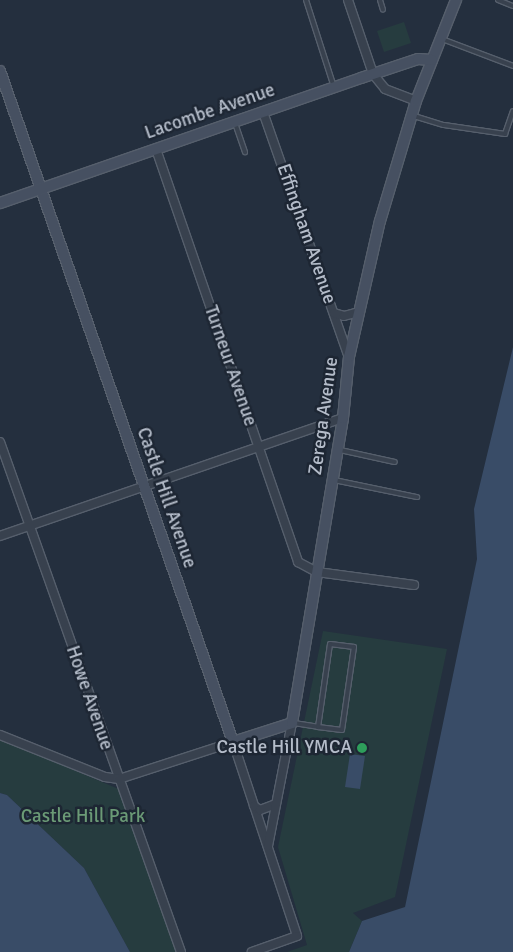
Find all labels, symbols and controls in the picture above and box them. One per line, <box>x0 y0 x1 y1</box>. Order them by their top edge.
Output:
street label: Lacombe Avenue <box>142 79 278 145</box>
street label: Effingham Avenue <box>271 161 341 307</box>
street label: Turneur Avenue <box>199 303 261 429</box>
street label: Zerega Avenue <box>304 355 344 477</box>
street label: Castle Hill Avenue <box>131 425 201 571</box>
street label: Howe Avenue <box>60 643 118 753</box>
place label: Castle Hill YMCA <box>216 737 352 759</box>
marker: Castle Hill YMCA <box>356 742 368 754</box>
park label: Castle Hill Park <box>21 806 145 828</box>

